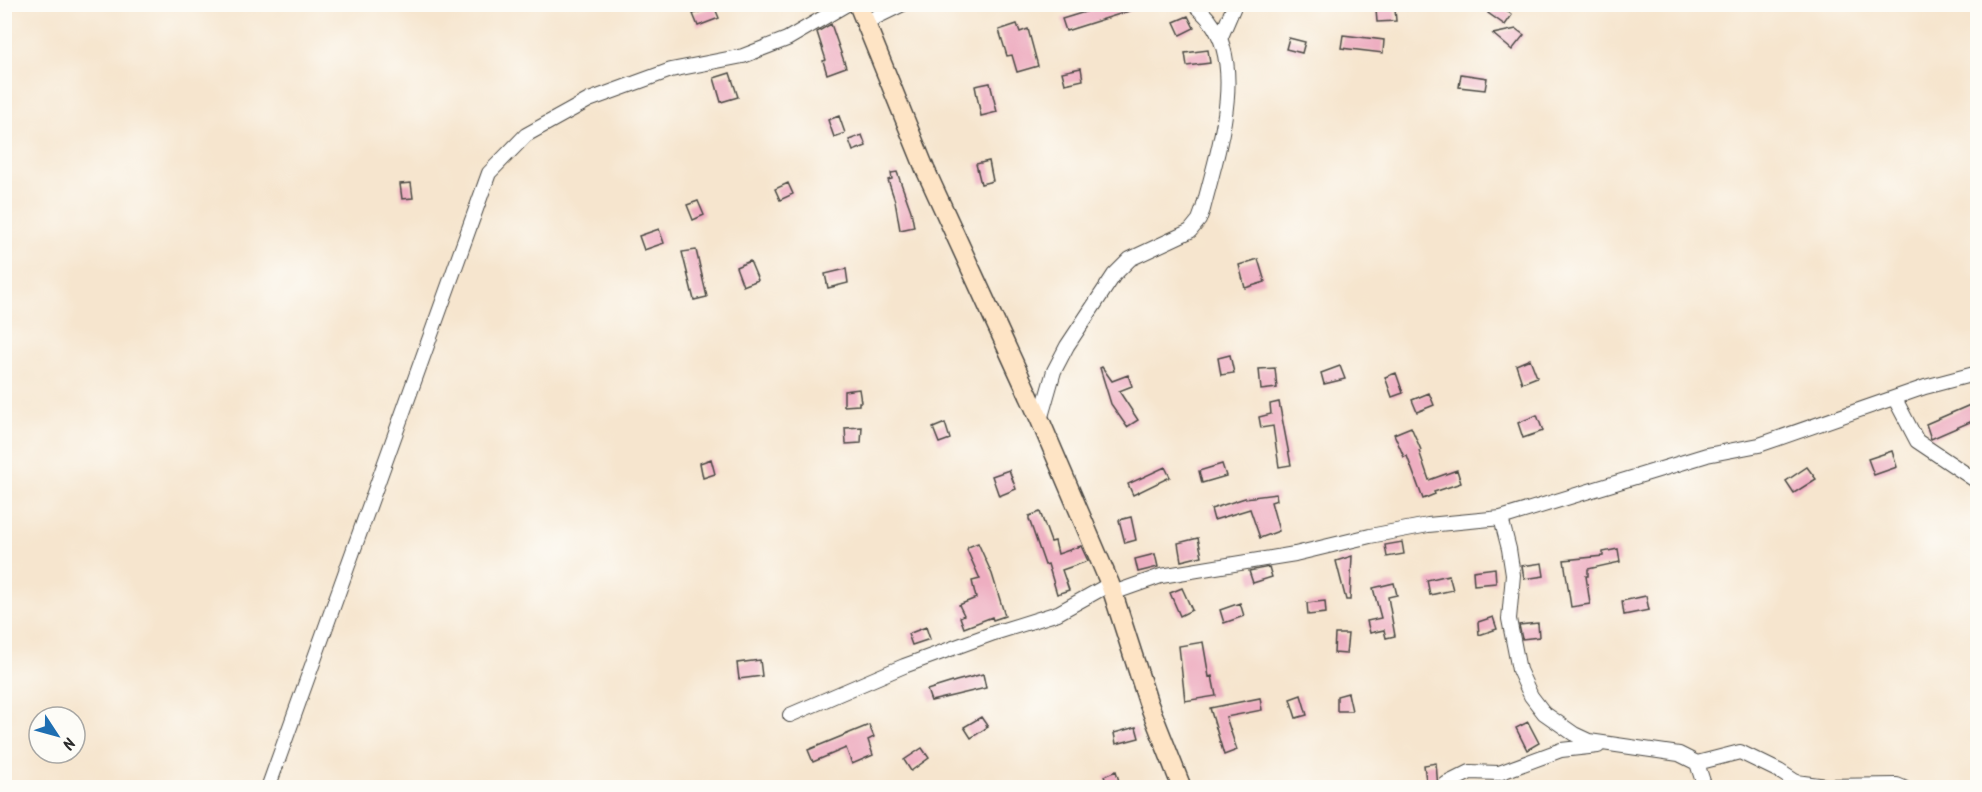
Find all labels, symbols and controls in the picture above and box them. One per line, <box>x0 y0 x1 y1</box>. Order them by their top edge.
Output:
north arrow <box>27 705 87 765</box>
text: N <box>55 731 81 754</box>

